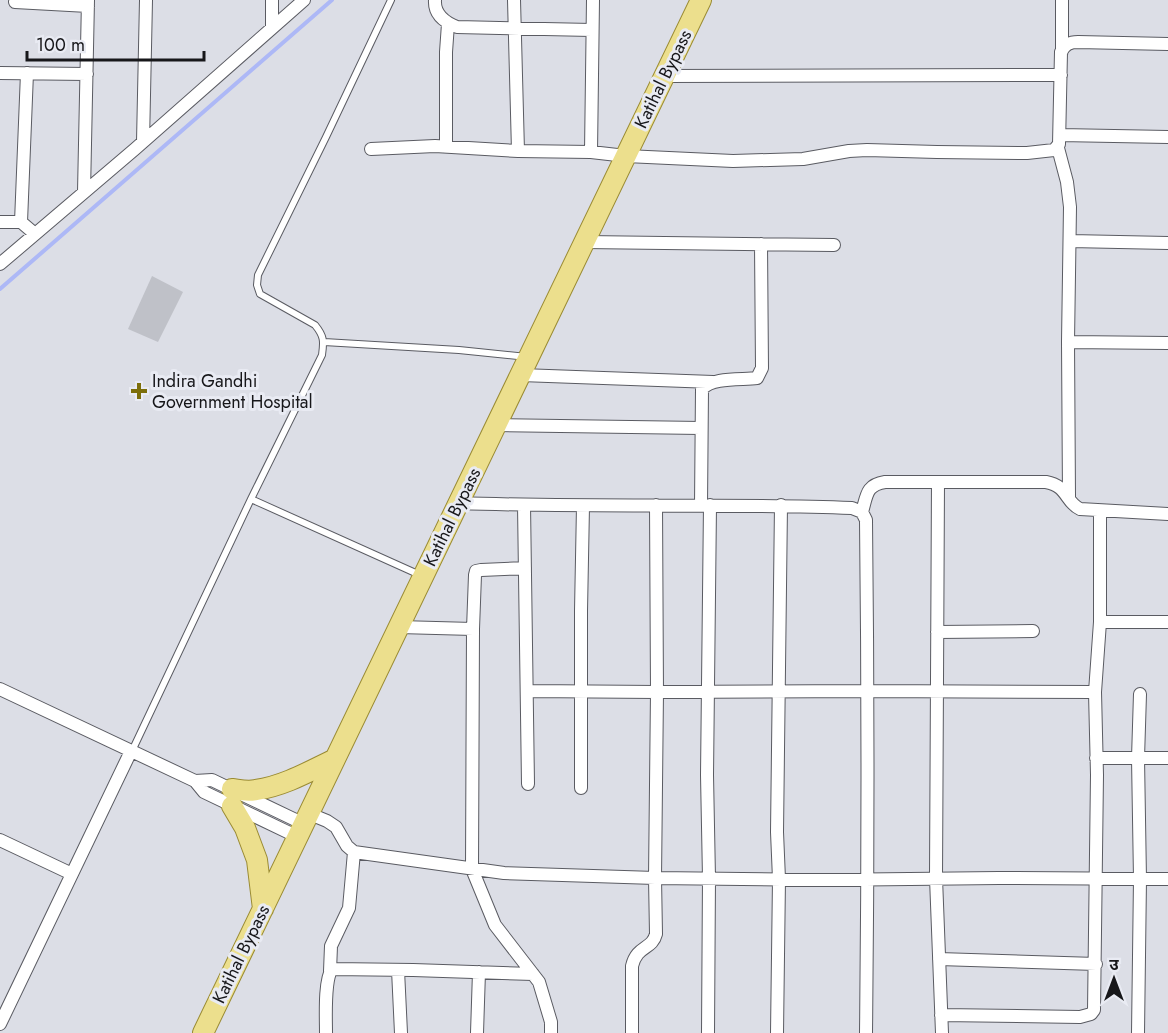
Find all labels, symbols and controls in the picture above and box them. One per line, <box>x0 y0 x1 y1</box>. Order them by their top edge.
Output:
scale bar <box>27 24 204 62</box>
street label: Katihal Bypass <box>628 25 698 133</box>
text: 100 m <box>36 32 85 58</box>
place label: Indira Gandhi Government Hospital <box>152 368 313 415</box>
marker: Indira Gandhi Government Hospital <box>130 382 148 400</box>
street label: Katihal Bypass <box>417 463 487 571</box>
street label: Katihal Bypass <box>206 900 276 1008</box>
north arrow <box>1084 949 1144 1009</box>
text: उ <box>1109 953 1119 976</box>

